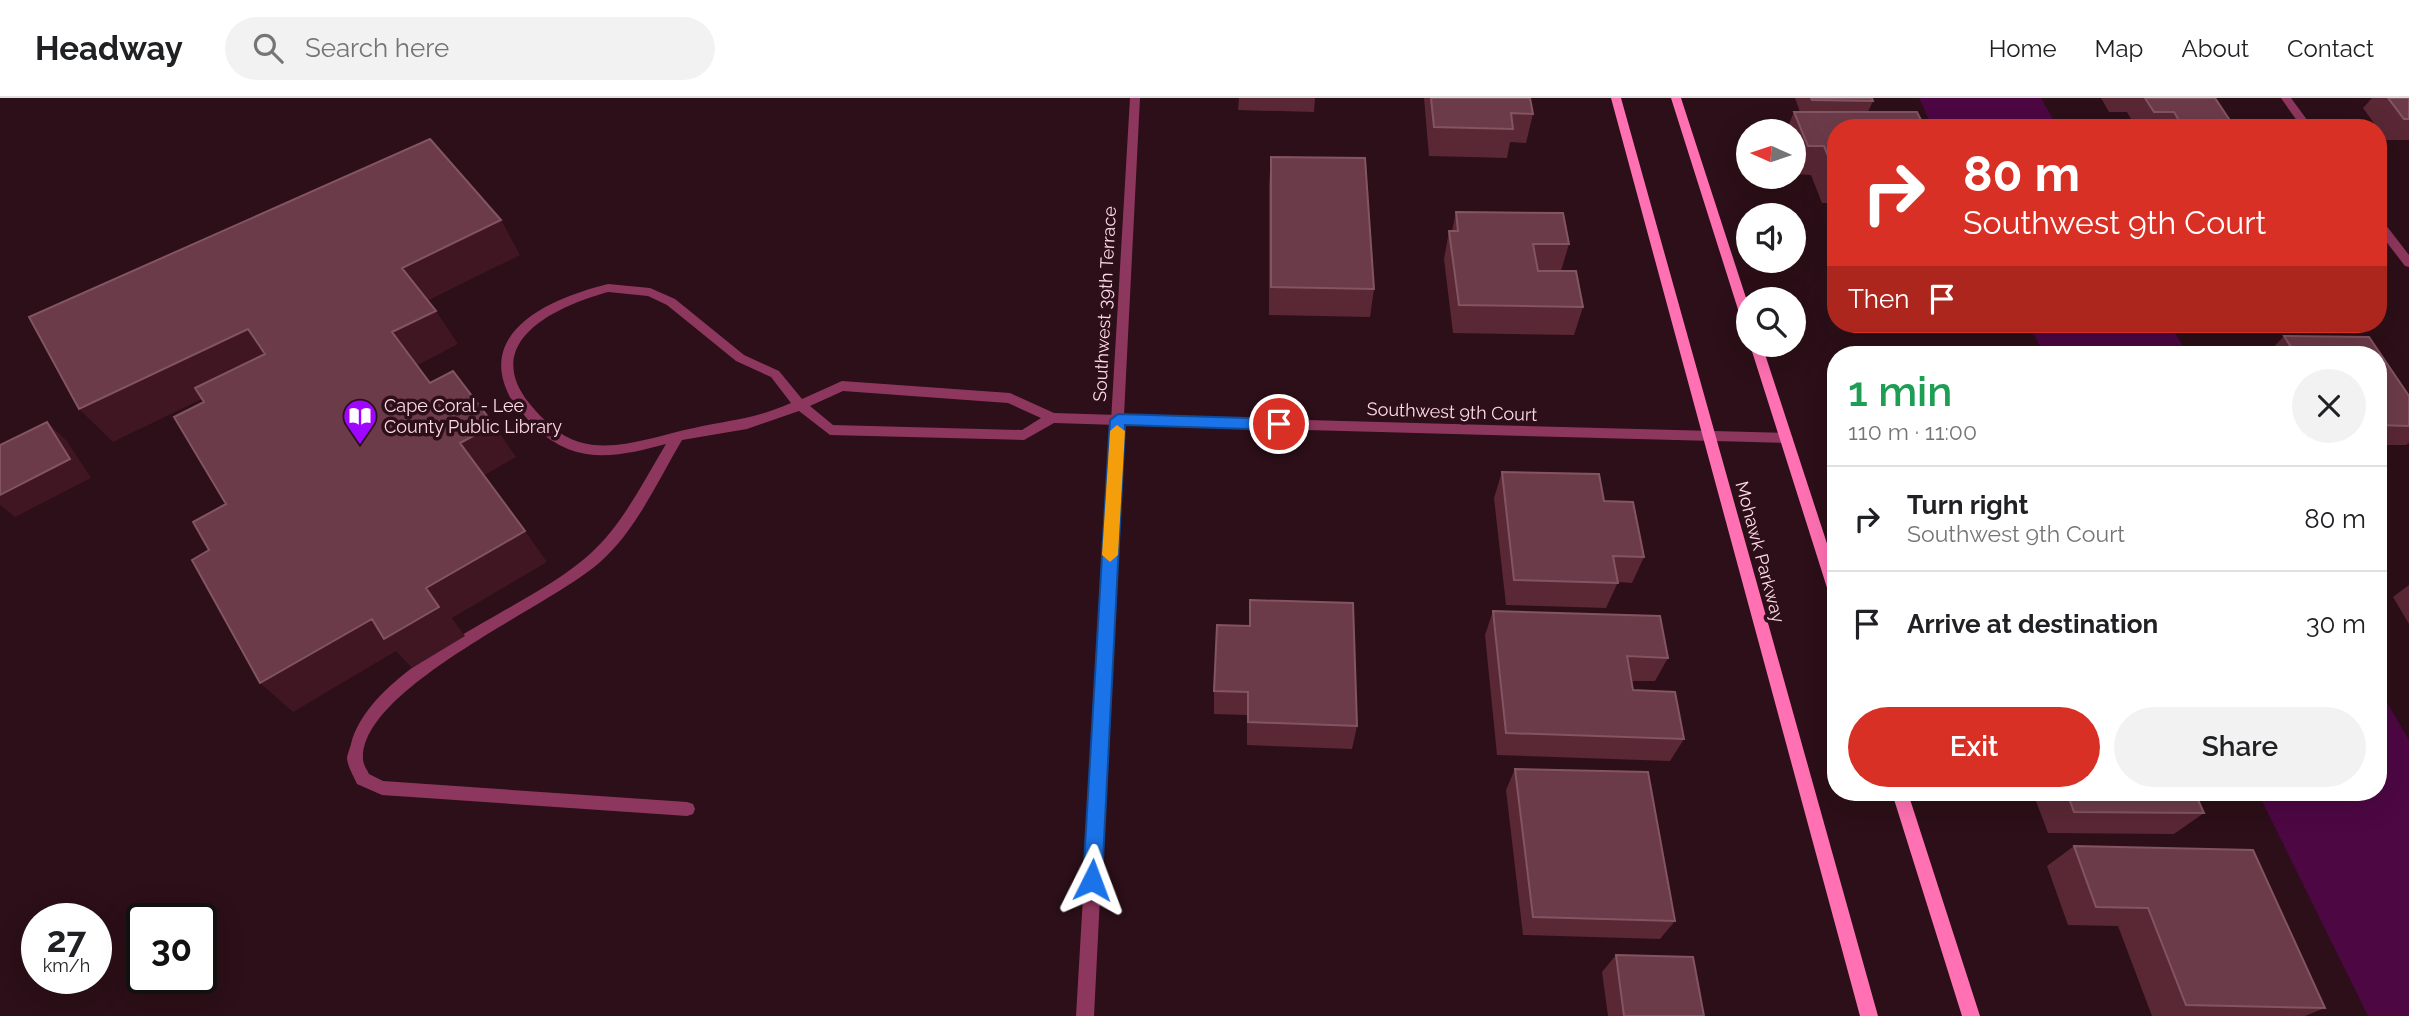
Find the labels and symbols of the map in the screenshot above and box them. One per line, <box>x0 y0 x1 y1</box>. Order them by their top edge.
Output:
north arrow <box>1736 119 1806 189</box>
street label: Southwest 39th Terrace <box>1089 205 1120 402</box>
pin <box>1249 394 1309 454</box>
place label: Cape Coral - Lee County Public Library <box>384 395 562 437</box>
library icon: Cape Coral - Lee County Public Library <box>341 397 379 446</box>
street label: Southwest 9th Court <box>1366 398 1538 425</box>
street label: Mohawk Parkway <box>1732 479 1790 625</box>
position arrow <box>1055 843 1129 917</box>
speed limit sign: 30 <box>126 903 217 994</box>

